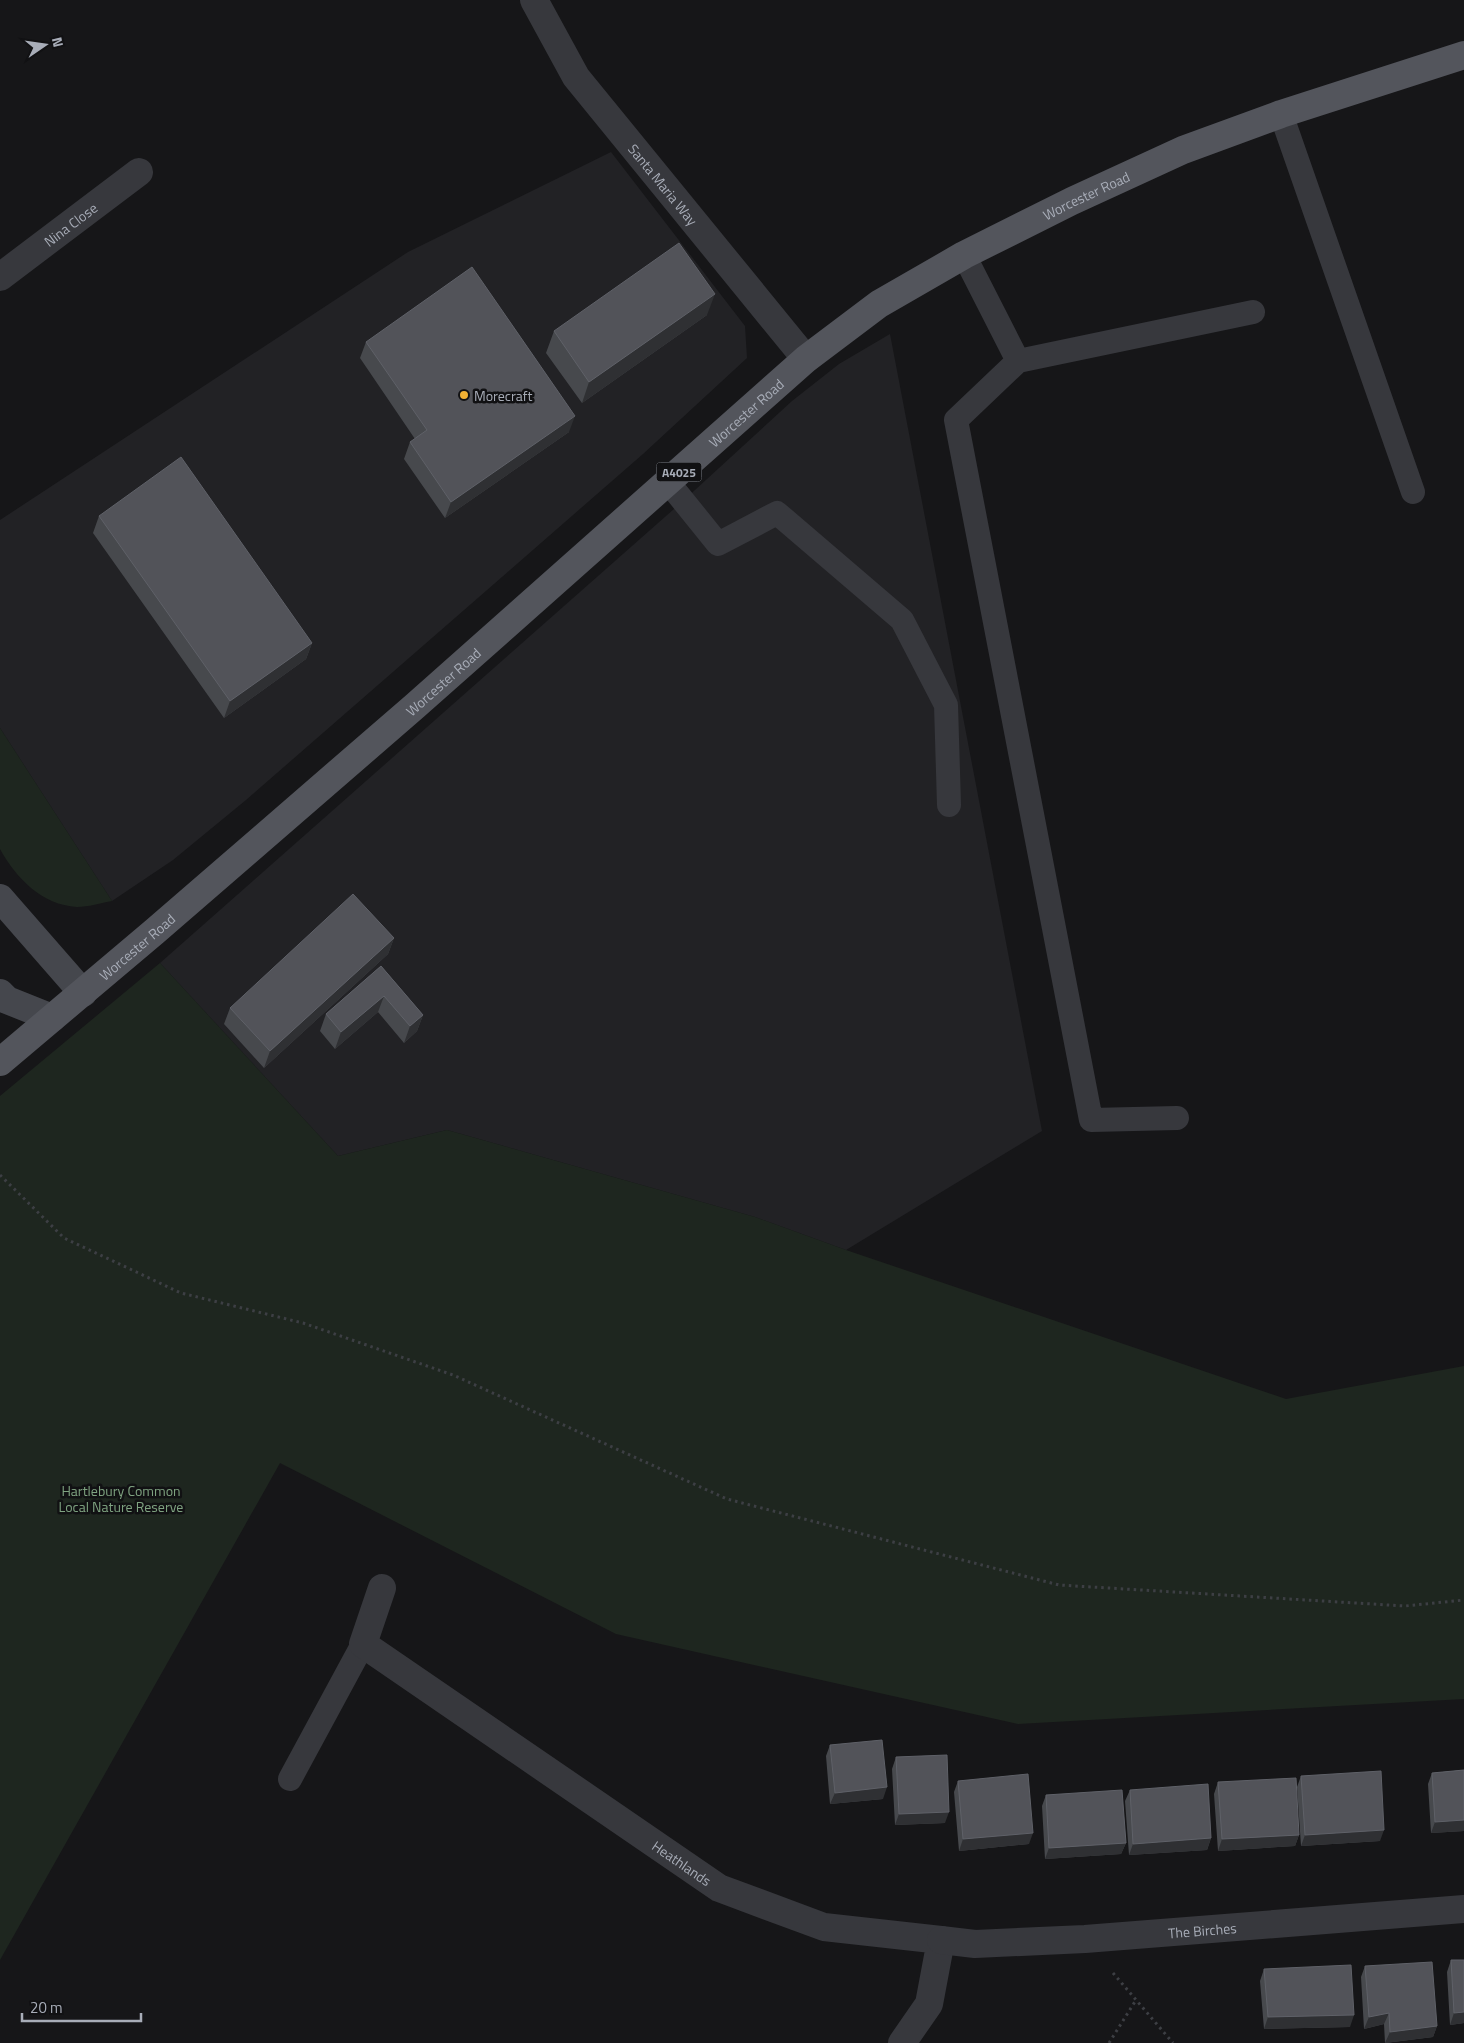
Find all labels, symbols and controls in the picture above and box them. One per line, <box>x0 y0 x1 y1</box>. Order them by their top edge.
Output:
north arrow <box>20 20 70 70</box>
text: N <box>47 35 69 49</box>
street label: Santa Maria Way <box>624 139 703 230</box>
street label: Worcester Road <box>1039 165 1133 225</box>
street label: Nina Close <box>39 197 101 251</box>
street label: Worcester Road <box>704 373 788 452</box>
place label: Morecraft <box>474 385 532 406</box>
marker: Morecraft <box>458 389 470 401</box>
road number: A4025 <box>656 462 702 482</box>
street label: Worcester Road <box>401 642 485 720</box>
street label: Worcester Road <box>94 908 179 985</box>
park label: Hartlebury Common Local Nature Reserve <box>59 1480 183 1517</box>
street label: Heathlands <box>648 1835 716 1890</box>
street label: The Birches <box>1167 1917 1237 1943</box>
scale bar <box>22 1990 141 2022</box>
text: 20 m <box>30 1996 63 2019</box>

